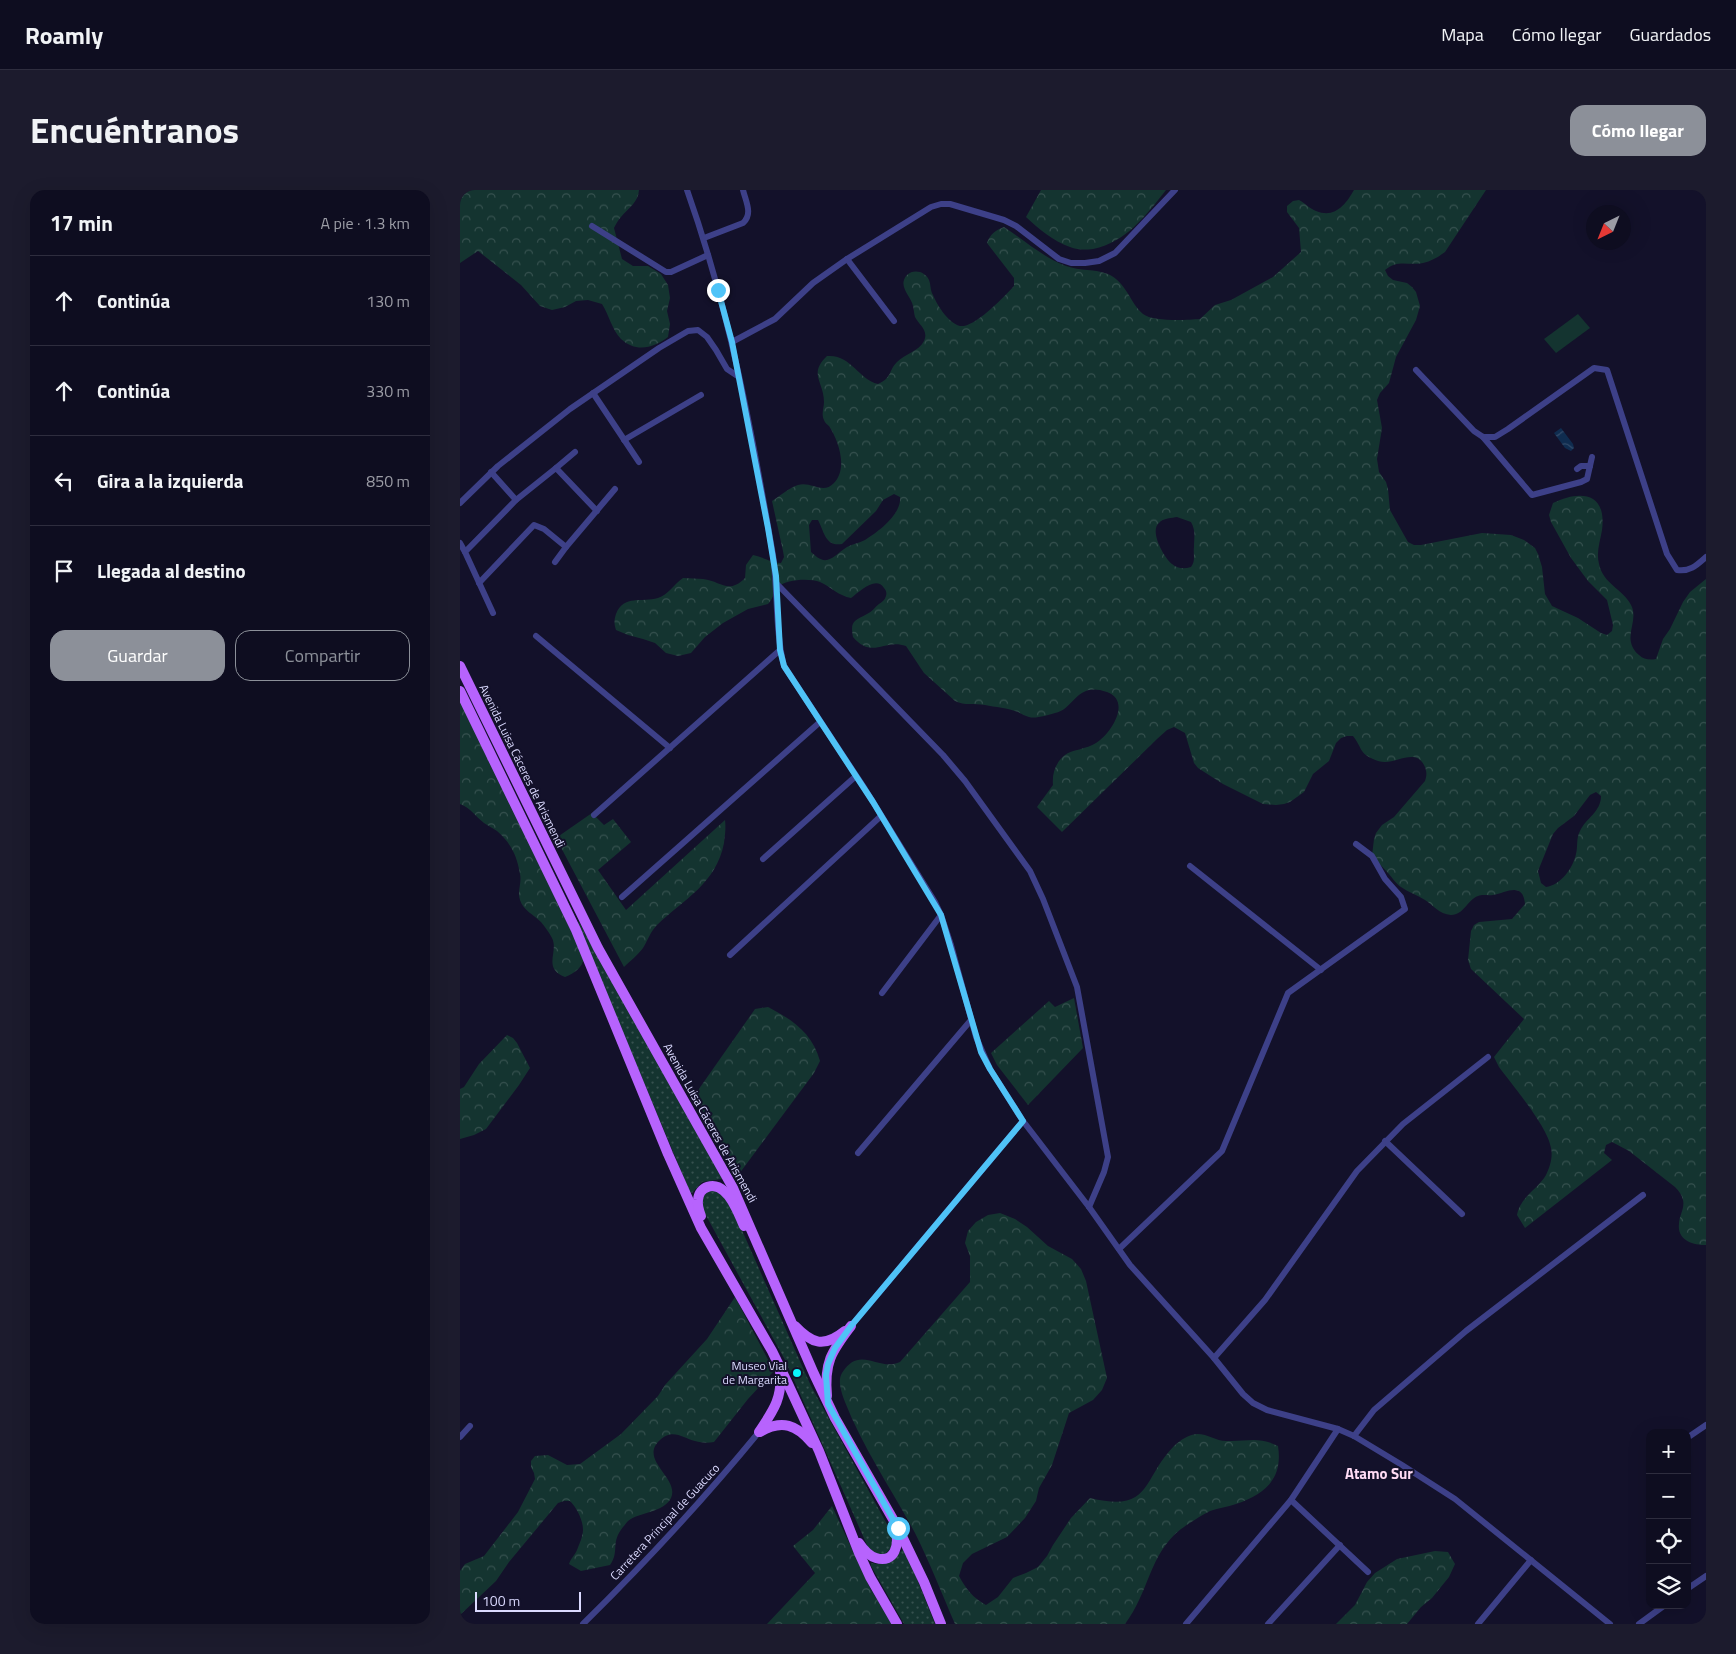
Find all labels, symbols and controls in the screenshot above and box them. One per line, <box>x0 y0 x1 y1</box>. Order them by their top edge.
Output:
text: Roamly <box>25 17 103 53</box>
text: Mapa <box>1441 21 1484 48</box>
text: Cómo llegar <box>1512 21 1601 48</box>
text: Guardados <box>1629 21 1711 48</box>
text: Encuéntranos <box>30 103 239 157</box>
button: Cómo llegar <box>1570 105 1706 156</box>
north arrow <box>1586 205 1631 250</box>
text: 17 min <box>50 207 113 239</box>
text: A pie · 1.3 km <box>320 211 410 235</box>
route end <box>707 279 730 302</box>
text: Continúa <box>97 286 170 315</box>
icon: ahead <box>50 287 78 315</box>
text: 130 m <box>366 289 410 313</box>
text: Continúa <box>97 376 170 405</box>
icon: ahead <box>50 377 78 405</box>
text: 330 m <box>366 379 410 403</box>
text: Gira a la izquierda <box>97 466 244 495</box>
icon: left <box>50 467 78 495</box>
text: 850 m <box>366 469 410 493</box>
text: Llegada al destino <box>97 556 246 585</box>
icon: arrive <box>50 557 78 585</box>
button: Guardar <box>50 630 225 681</box>
button: Compartir <box>235 630 410 681</box>
street label: Avenida Luisa Cáceres de Arismendi <box>474 681 570 851</box>
street label: Avenida Luisa Cáceres de Arismendi <box>659 1040 762 1206</box>
place label: Museo Vial de Margarita <box>723 1356 787 1389</box>
marker: Museo Vial de Margarita <box>791 1367 803 1379</box>
map controls <box>1646 1429 1691 1609</box>
button: + <box>1646 1429 1691 1474</box>
street label: Carretera Principal de Guacuco <box>605 1459 724 1584</box>
district label: Atamo Sur <box>1345 1462 1413 1485</box>
button: − <box>1646 1474 1691 1519</box>
route start <box>887 1517 910 1540</box>
button: locate <box>1646 1519 1691 1564</box>
button: layers <box>1646 1564 1691 1609</box>
scale bar <box>475 1589 581 1612</box>
text: 100 m <box>482 1590 520 1611</box>

